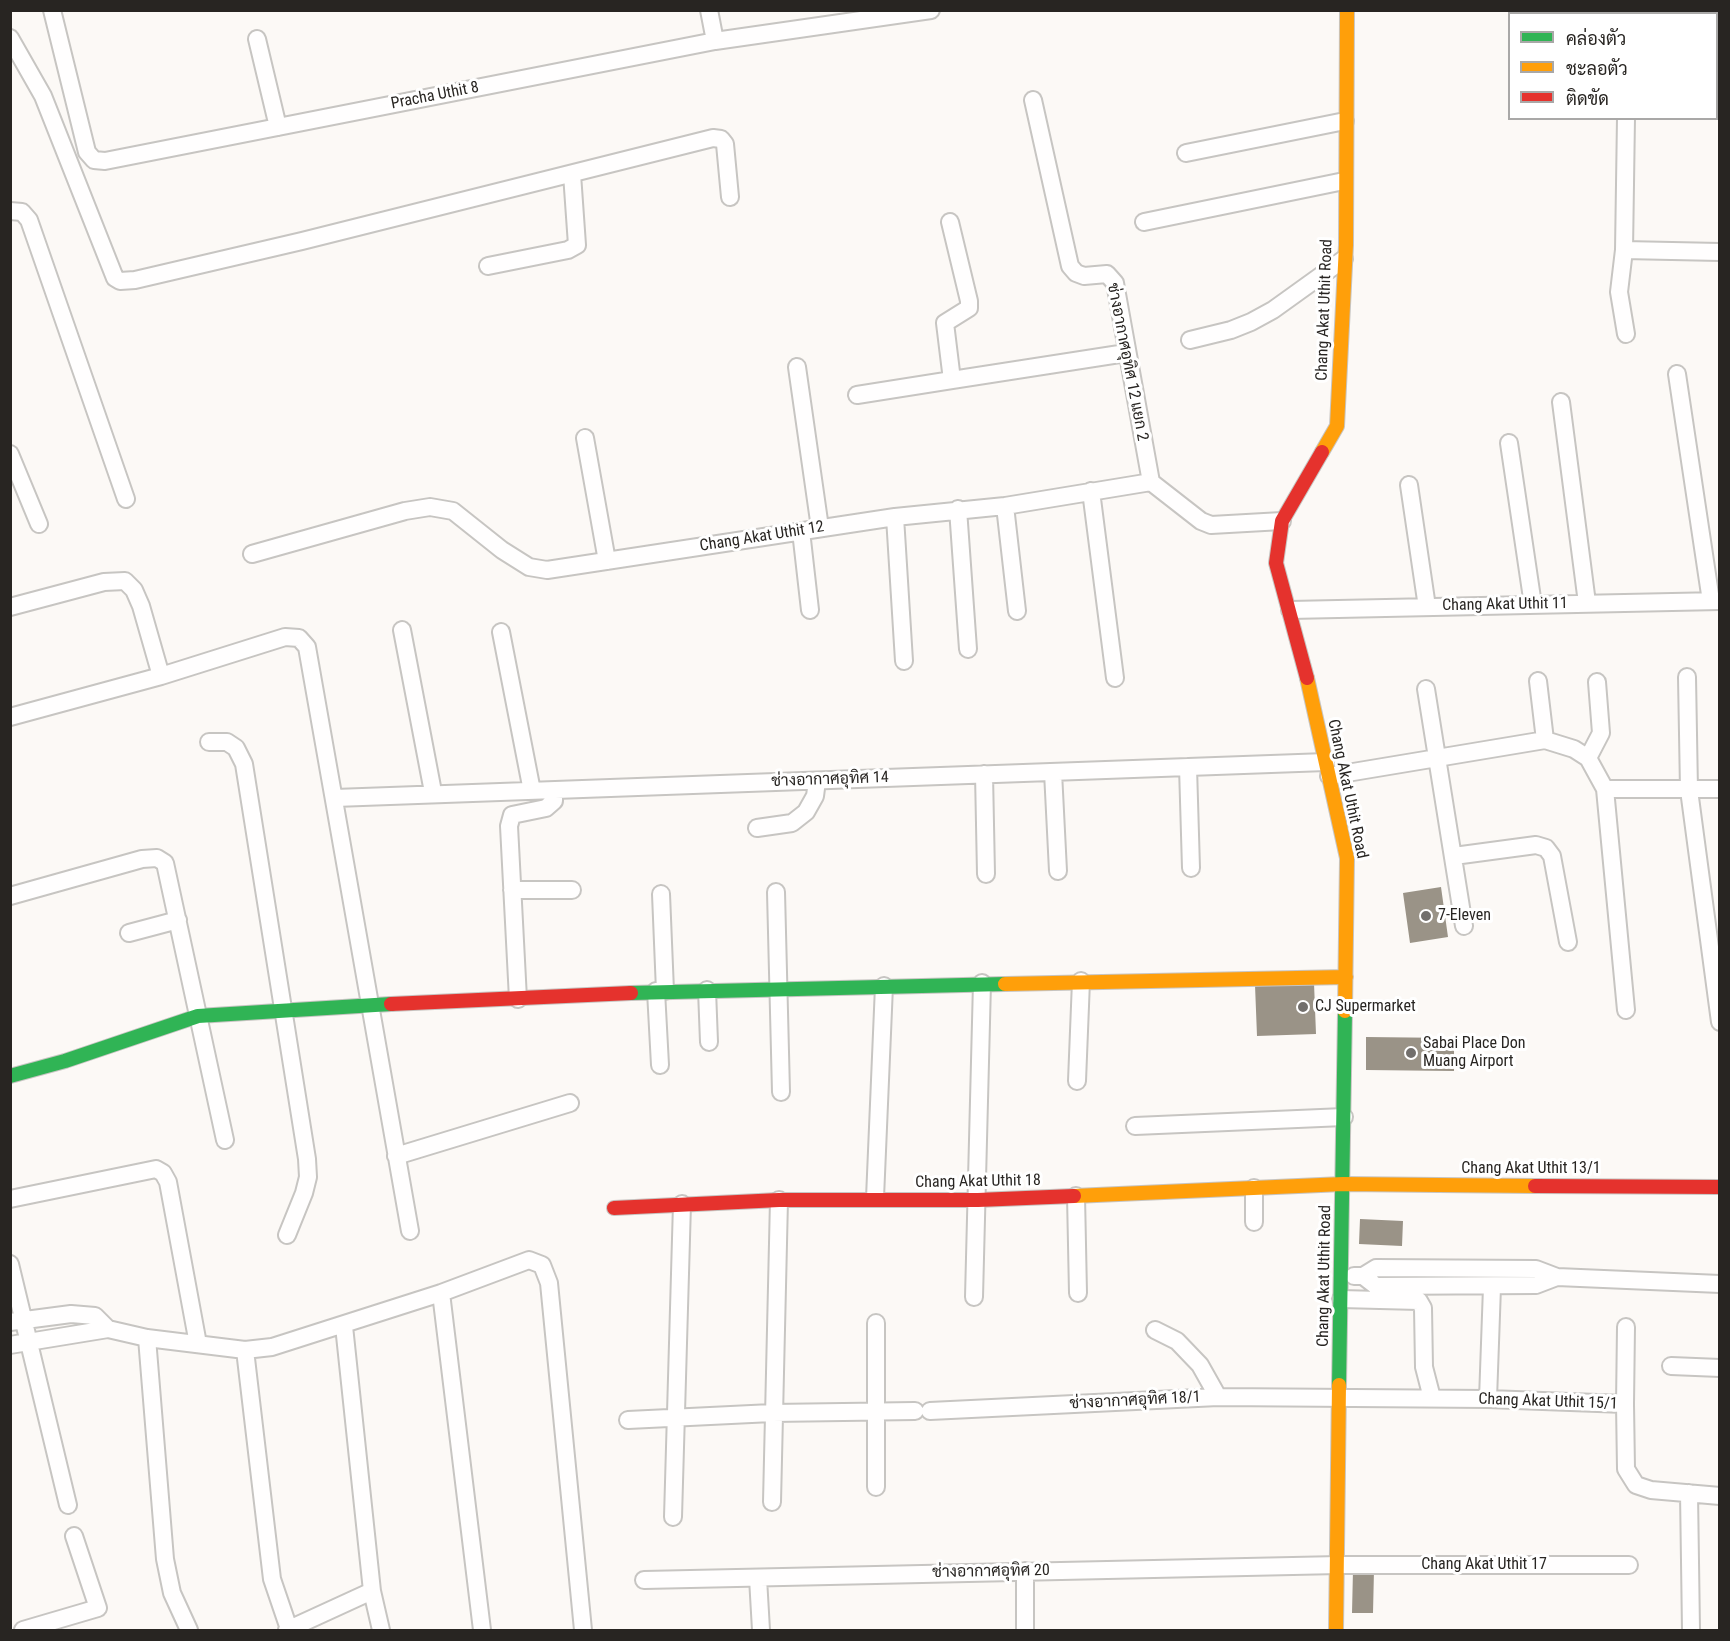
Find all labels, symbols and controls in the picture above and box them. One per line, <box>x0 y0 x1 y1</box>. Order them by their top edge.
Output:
legend <box>1508 12 1718 120</box>
text: คล่องตัว <box>1566 28 1626 49</box>
text: ชะลอตัว <box>1566 58 1628 79</box>
street label: Pracha Uthit 8 <box>390 78 480 114</box>
text: ติดขัด <box>1566 88 1609 109</box>
street label: Chang Akat Uthit Road <box>1313 239 1337 381</box>
street label: ช่างอากาศอุทิศ 12 แยก 2 <box>1102 281 1152 443</box>
street label: Chang Akat Uthit 12 <box>698 518 826 556</box>
street label: Chang Akat Uthit 11 <box>1442 594 1568 616</box>
street label: Chang Akat Uthit Road <box>1323 718 1371 860</box>
street label: ช่างอากาศอุทิศ 14 <box>771 768 889 792</box>
place label: 7-Eleven <box>1438 906 1491 926</box>
marker: 7-Eleven <box>1419 909 1433 923</box>
place label: CJ Supermarket <box>1315 997 1416 1017</box>
marker: CJ Supermarket <box>1296 1000 1310 1014</box>
place label: Sabai Place Don Muang Airport <box>1423 1034 1526 1072</box>
marker: Sabai Place Don Muang Airport <box>1404 1046 1418 1060</box>
street label: Chang Akat Uthit 13/1 <box>1461 1159 1601 1179</box>
street label: Chang Akat Uthit 18 <box>915 1171 1041 1193</box>
street label: Chang Akat Uthit Road <box>1314 1205 1336 1347</box>
street label: ช่างอากาศอุทิศ 18/1 <box>1069 1388 1201 1414</box>
street label: Chang Akat Uthit 15/1 <box>1478 1390 1618 1414</box>
street label: Chang Akat Uthit 17 <box>1421 1555 1547 1575</box>
street label: ช่างอากาศอุทิศ 20 <box>932 1561 1050 1583</box>

